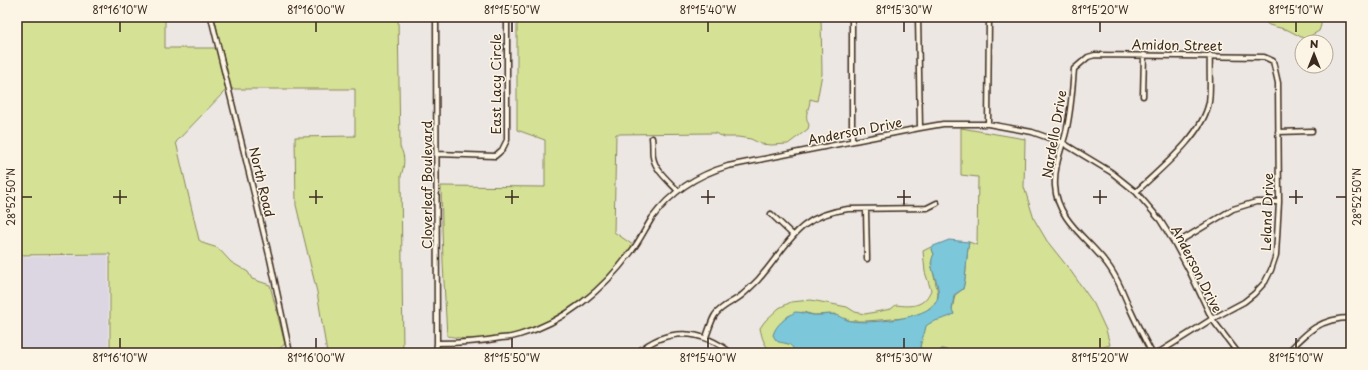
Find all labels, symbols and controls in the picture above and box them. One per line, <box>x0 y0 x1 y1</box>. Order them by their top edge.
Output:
text: 81°16'10"W <box>93 2 148 17</box>
text: 81°16'00"W <box>287 2 346 17</box>
text: 81°15'50"W <box>484 2 541 17</box>
text: 81°15'40"W <box>680 2 737 17</box>
text: 81°15'30"W <box>876 2 933 17</box>
text: 81°15'20"W <box>1072 2 1129 17</box>
text: 81°15'10"W <box>1269 2 1324 17</box>
street label: East Lacy Circle <box>486 34 505 134</box>
street label: Amidon Street <box>1131 34 1223 55</box>
north arrow <box>1294 34 1334 74</box>
text: N <box>1310 35 1319 52</box>
street label: Nardello Drive <box>1036 88 1071 179</box>
street label: Anderson Drive <box>806 112 904 149</box>
street label: Cloverleaf Boulevard <box>417 121 436 249</box>
street label: North Road <box>245 145 280 219</box>
text: 28°52'50"N <box>3 168 18 226</box>
text: 28°52'50"N <box>1349 168 1364 226</box>
street label: Leland Drive <box>1256 173 1277 251</box>
street label: Anderson Drive <box>1167 222 1228 316</box>
text: 81°16'10"W <box>93 350 148 365</box>
text: 81°16'00"W <box>287 350 346 365</box>
text: 81°15'50"W <box>484 350 541 365</box>
text: 81°15'40"W <box>680 350 737 365</box>
text: 81°15'30"W <box>876 350 933 365</box>
text: 81°15'20"W <box>1072 350 1129 365</box>
text: 81°15'10"W <box>1269 350 1324 365</box>

